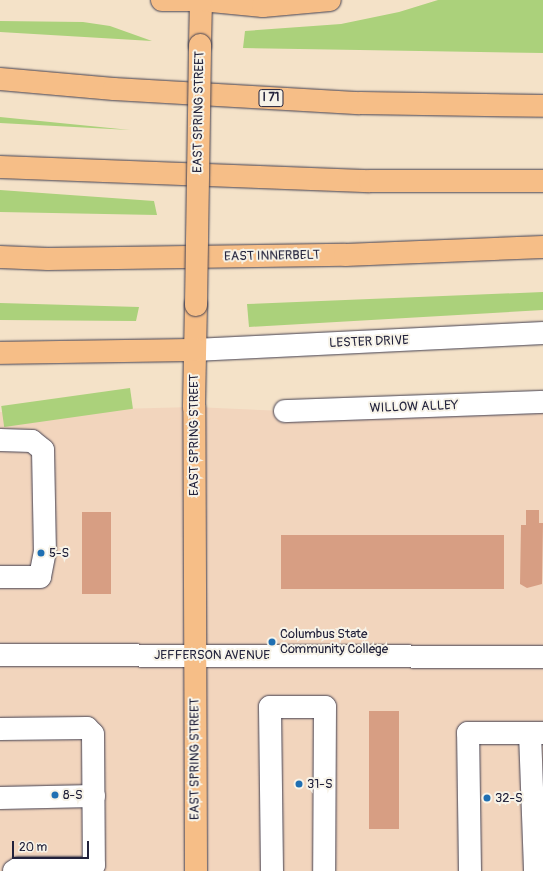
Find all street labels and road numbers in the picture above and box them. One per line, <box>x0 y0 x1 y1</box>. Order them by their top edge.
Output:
street label: EAST SPRING STREET <box>190 51 208 173</box>
road number: I 71 <box>258 88 284 108</box>
street label: EAST INNERBELT <box>224 247 320 265</box>
street label: LESTER DRIVE <box>329 333 409 351</box>
street label: EAST SPRING STREET <box>186 374 202 496</box>
street label: WILLOW ALLEY <box>369 398 459 416</box>
street label: JEFFERSON AVENUE <box>154 647 270 663</box>
street label: EAST SPRING STREET <box>187 698 203 820</box>

